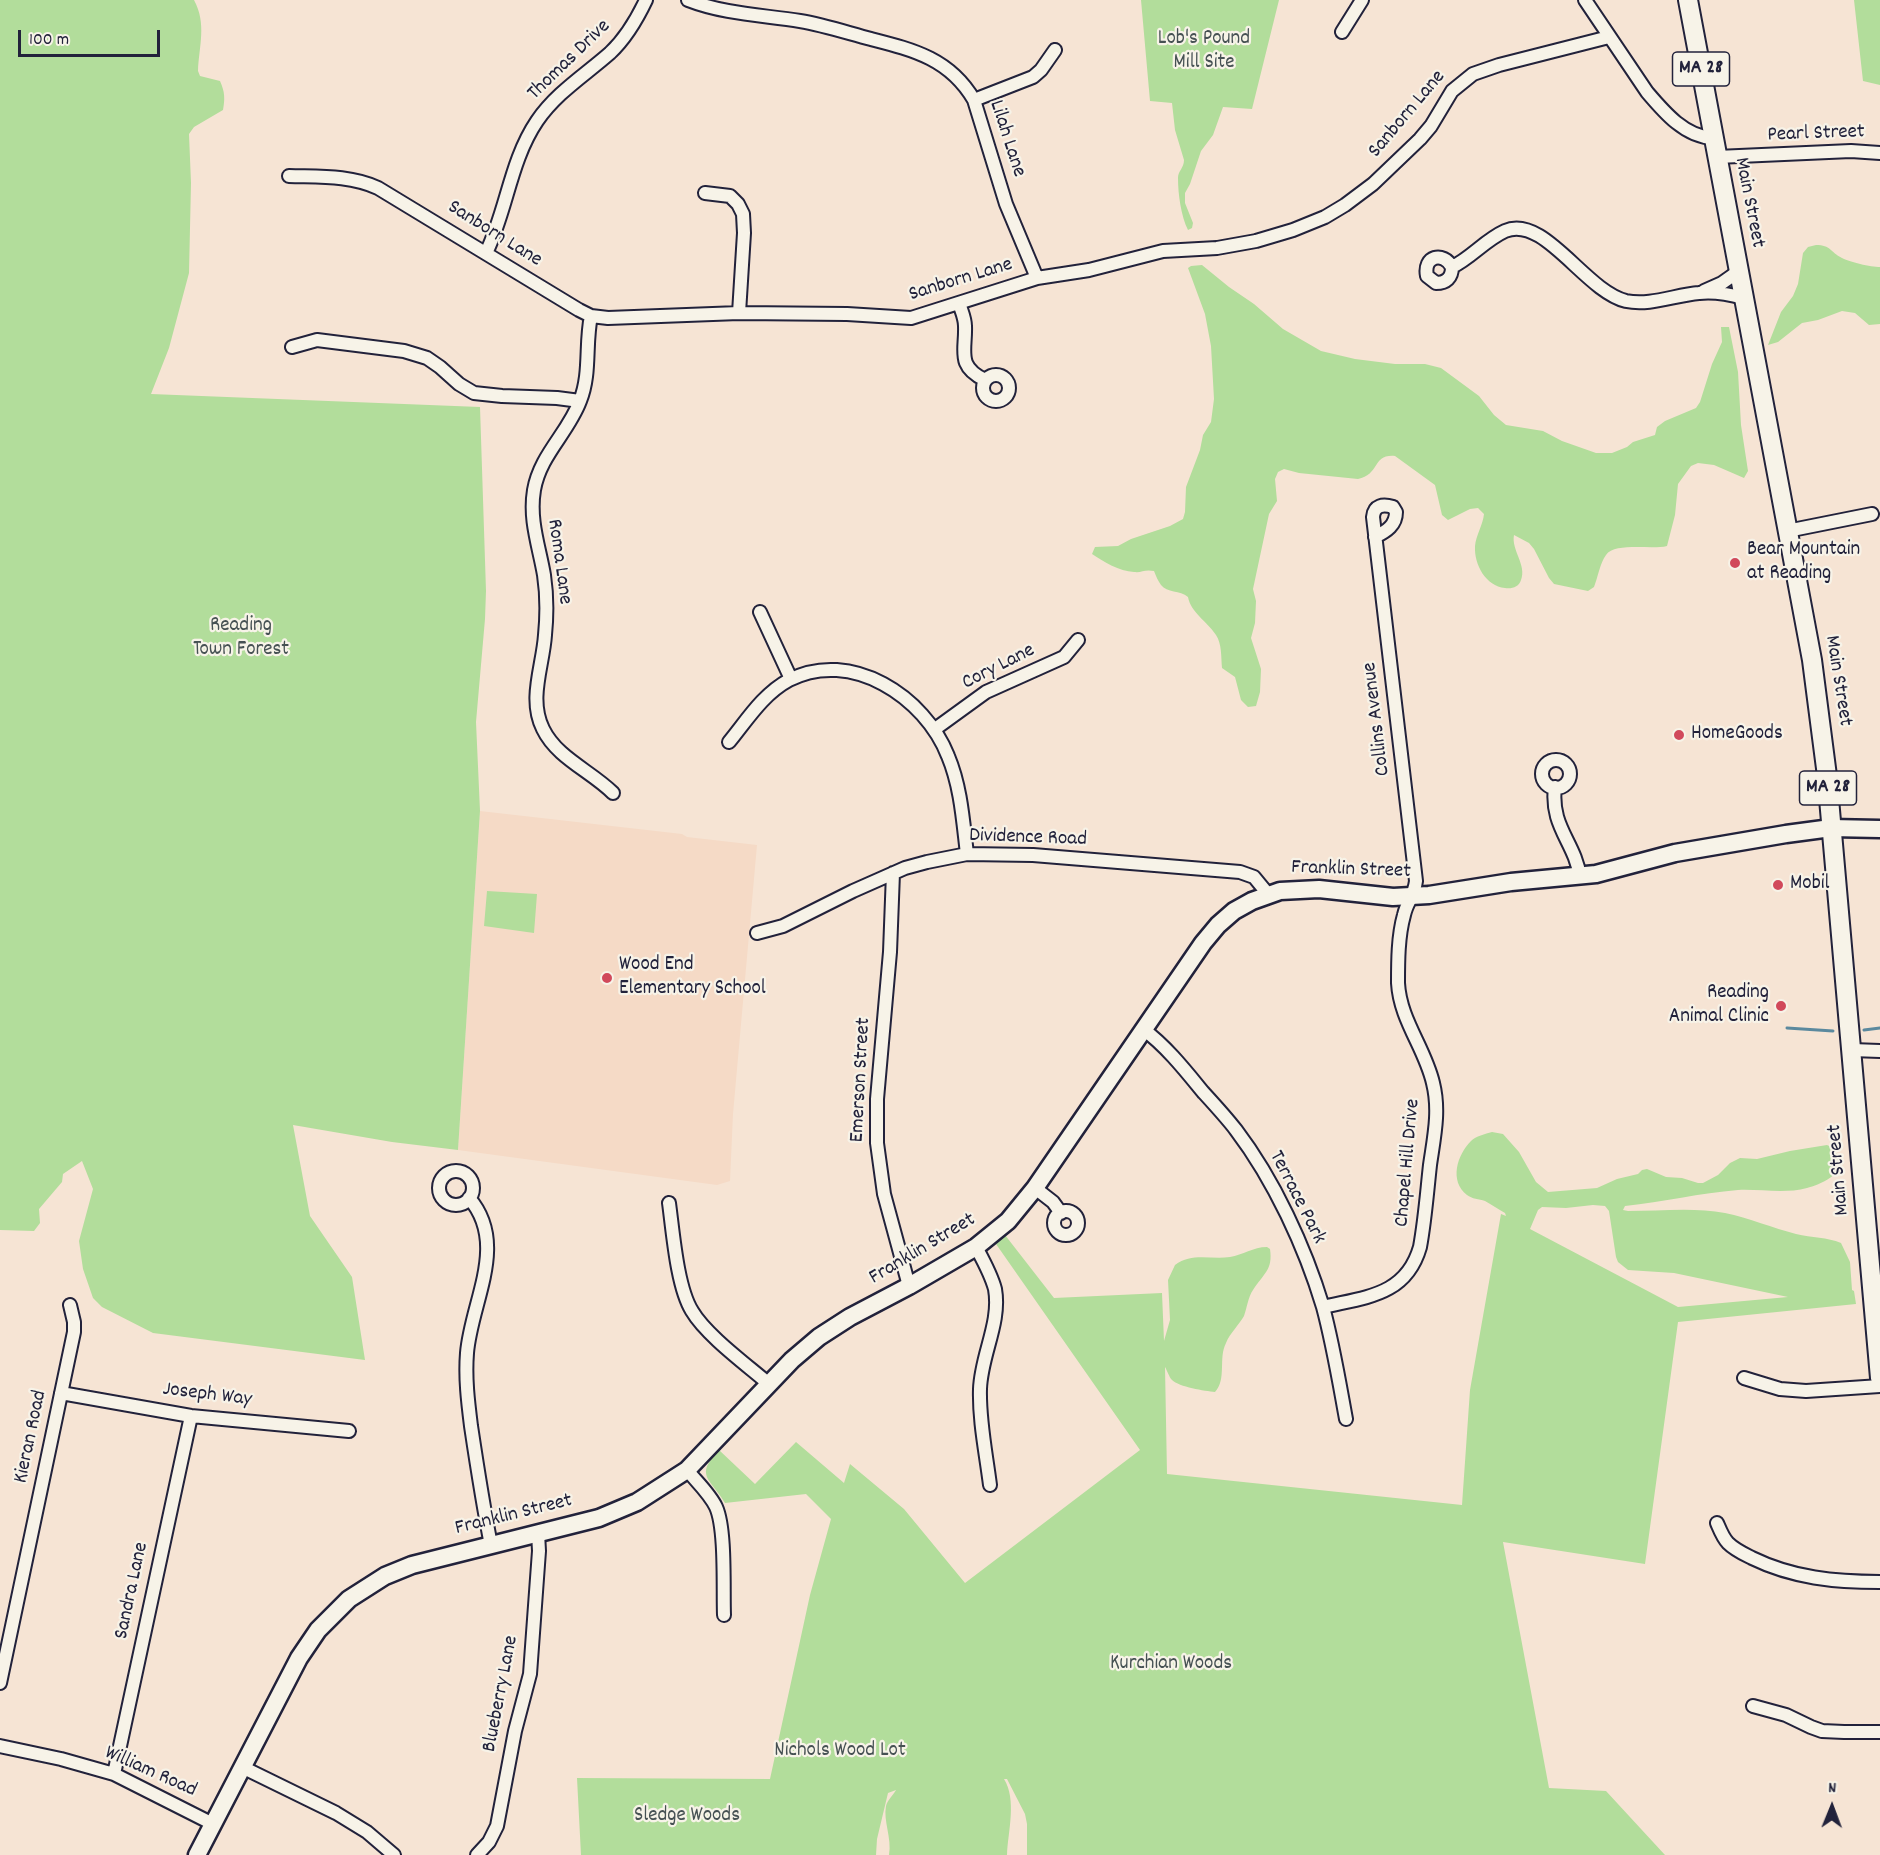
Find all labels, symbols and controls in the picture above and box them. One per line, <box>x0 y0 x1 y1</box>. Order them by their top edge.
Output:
street label: Thomas Drive <box>523 15 617 107</box>
scale bar <box>21 18 164 56</box>
park label: Lob's Pound Mill Site <box>1158 27 1250 77</box>
text: 100 m <box>29 28 69 53</box>
road number: MA 28 <box>1672 52 1730 86</box>
street label: Sanborn Lane <box>1364 66 1452 164</box>
street label: Lilah Lane <box>982 97 1030 181</box>
street label: Pearl Street <box>1767 121 1865 149</box>
street label: Main Street <box>1727 156 1769 250</box>
street label: Sanborn Lane <box>442 196 546 274</box>
street label: Sanborn Lane <box>906 253 1016 309</box>
street label: Roma Lane <box>540 518 576 606</box>
place label: Bear Mountain at Reading <box>1747 538 1860 588</box>
marker: Bear Mountain at Reading <box>1728 556 1742 570</box>
park label: Reading Town Forest <box>193 614 289 664</box>
street label: Main Street <box>1817 634 1857 728</box>
street label: Cory Lane <box>958 639 1040 697</box>
street label: Collins Avenue <box>1359 661 1397 777</box>
place label: HomeGoods <box>1691 722 1783 748</box>
marker: HomeGoods <box>1672 728 1686 742</box>
road number: MA 28 <box>1800 771 1856 805</box>
street label: Dividence Road <box>969 824 1087 854</box>
street label: Franklin Street <box>1291 856 1411 886</box>
place label: Mobil <box>1790 872 1830 898</box>
marker: Mobil <box>1771 878 1785 892</box>
place label: Wood End Elementary School <box>619 953 766 1003</box>
marker: Wood End Elementary School <box>600 971 614 985</box>
place label: Reading Animal Clinic <box>1669 981 1769 1031</box>
marker: Reading Animal Clinic <box>1774 999 1788 1013</box>
street label: Emerson Street <box>846 1017 878 1143</box>
street label: Chapel Hill Drive <box>1391 1098 1427 1228</box>
street label: Main Street <box>1823 1123 1857 1217</box>
street label: Terrace Park <box>1262 1147 1330 1249</box>
street label: Franklin Street <box>865 1208 981 1292</box>
street label: Joseph Way <box>161 1378 253 1414</box>
street label: Kieran Road <box>10 1388 54 1486</box>
street label: Franklin Street <box>453 1489 575 1543</box>
street label: Sandra Lane <box>110 1540 156 1642</box>
street label: Blueberry Lane <box>478 1634 526 1754</box>
park label: Kurchian Woods <box>1110 1652 1232 1678</box>
park label: Nichols Wood Lot <box>774 1739 906 1765</box>
street label: William Road <box>100 1742 200 1804</box>
north arrow <box>1802 1777 1862 1837</box>
text: N <box>1828 1777 1836 1800</box>
park label: Sledge Woods <box>634 1804 740 1830</box>

